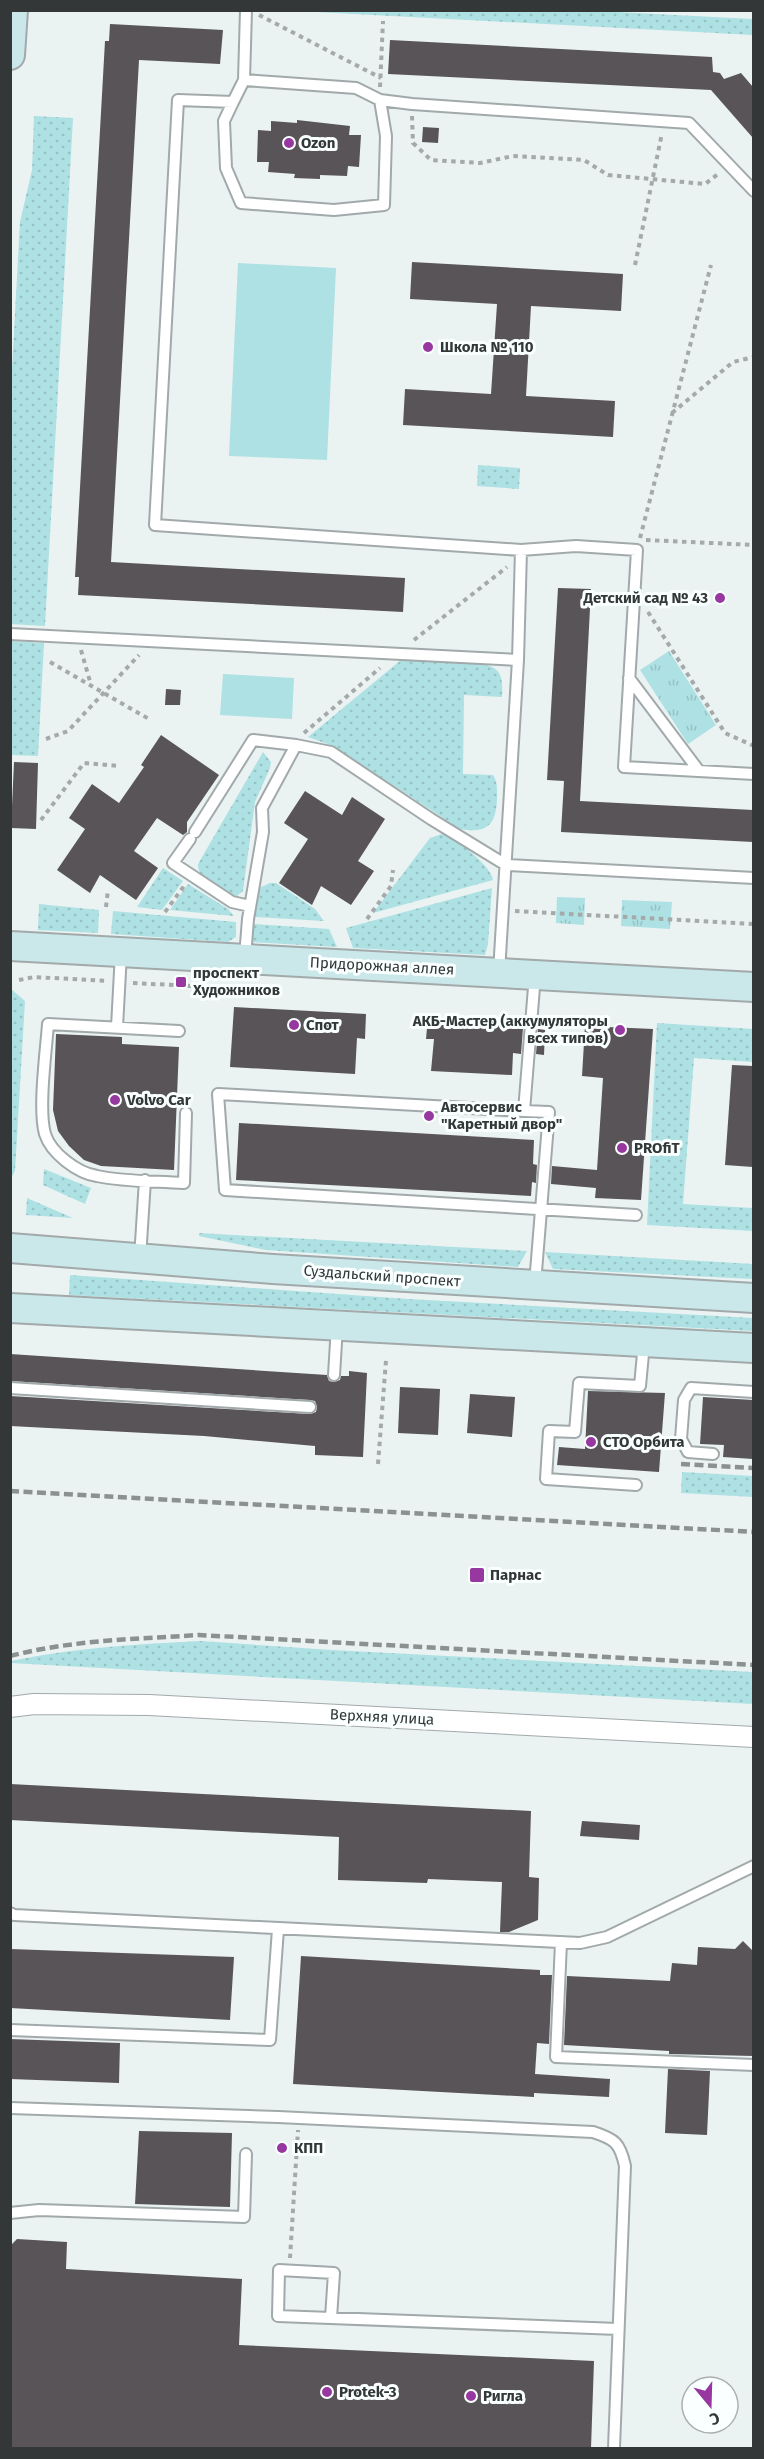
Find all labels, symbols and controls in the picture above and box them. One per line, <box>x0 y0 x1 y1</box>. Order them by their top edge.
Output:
place label: Ozon <box>301 134 335 152</box>
marker: Ozon <box>282 136 296 150</box>
place label: Школа № 110 <box>440 338 534 356</box>
marker: Школа № 110 <box>421 340 435 354</box>
place label: Детский сад № 43 <box>583 589 708 607</box>
marker: Детский сад № 43 <box>713 591 727 605</box>
street label: Придорожная аллея <box>309 953 455 979</box>
place label: проспект Художников <box>192 964 280 999</box>
marker: проспект Художников <box>174 975 188 989</box>
place label: АКБ-Мастер (аккумуляторы всех типов) <box>412 1012 608 1047</box>
place label: Спот <box>306 1016 340 1034</box>
marker: Спот <box>287 1018 301 1032</box>
marker: АКБ-Мастер (аккумуляторы всех типов) <box>613 1023 627 1037</box>
place label: Volvo Car <box>126 1091 192 1109</box>
marker: Volvo Car <box>108 1093 122 1107</box>
place label: Автосервис "Каретный двор" <box>440 1098 562 1133</box>
marker: Автосервис "Каретный двор" <box>422 1109 436 1123</box>
place label: PROfiT <box>634 1139 680 1157</box>
marker: PROfiT <box>615 1141 629 1155</box>
street label: Суздальский проспект <box>303 1262 461 1290</box>
place label: СТО Орбита <box>603 1433 684 1451</box>
marker: СТО Орбита <box>584 1435 598 1449</box>
marker: Парнас <box>468 1566 486 1584</box>
place label: Парнас <box>490 1566 542 1584</box>
street label: Верхняя улица <box>329 1705 435 1729</box>
place label: КПП <box>294 2139 323 2157</box>
marker: КПП <box>275 2141 289 2155</box>
north arrow <box>680 2375 740 2435</box>
place label: Protek-3 <box>339 2383 397 2401</box>
marker: Protek-3 <box>320 2385 334 2399</box>
place label: Ригла <box>483 2387 523 2405</box>
marker: Ригла <box>464 2389 478 2403</box>
text: С <box>707 2408 722 2429</box>

